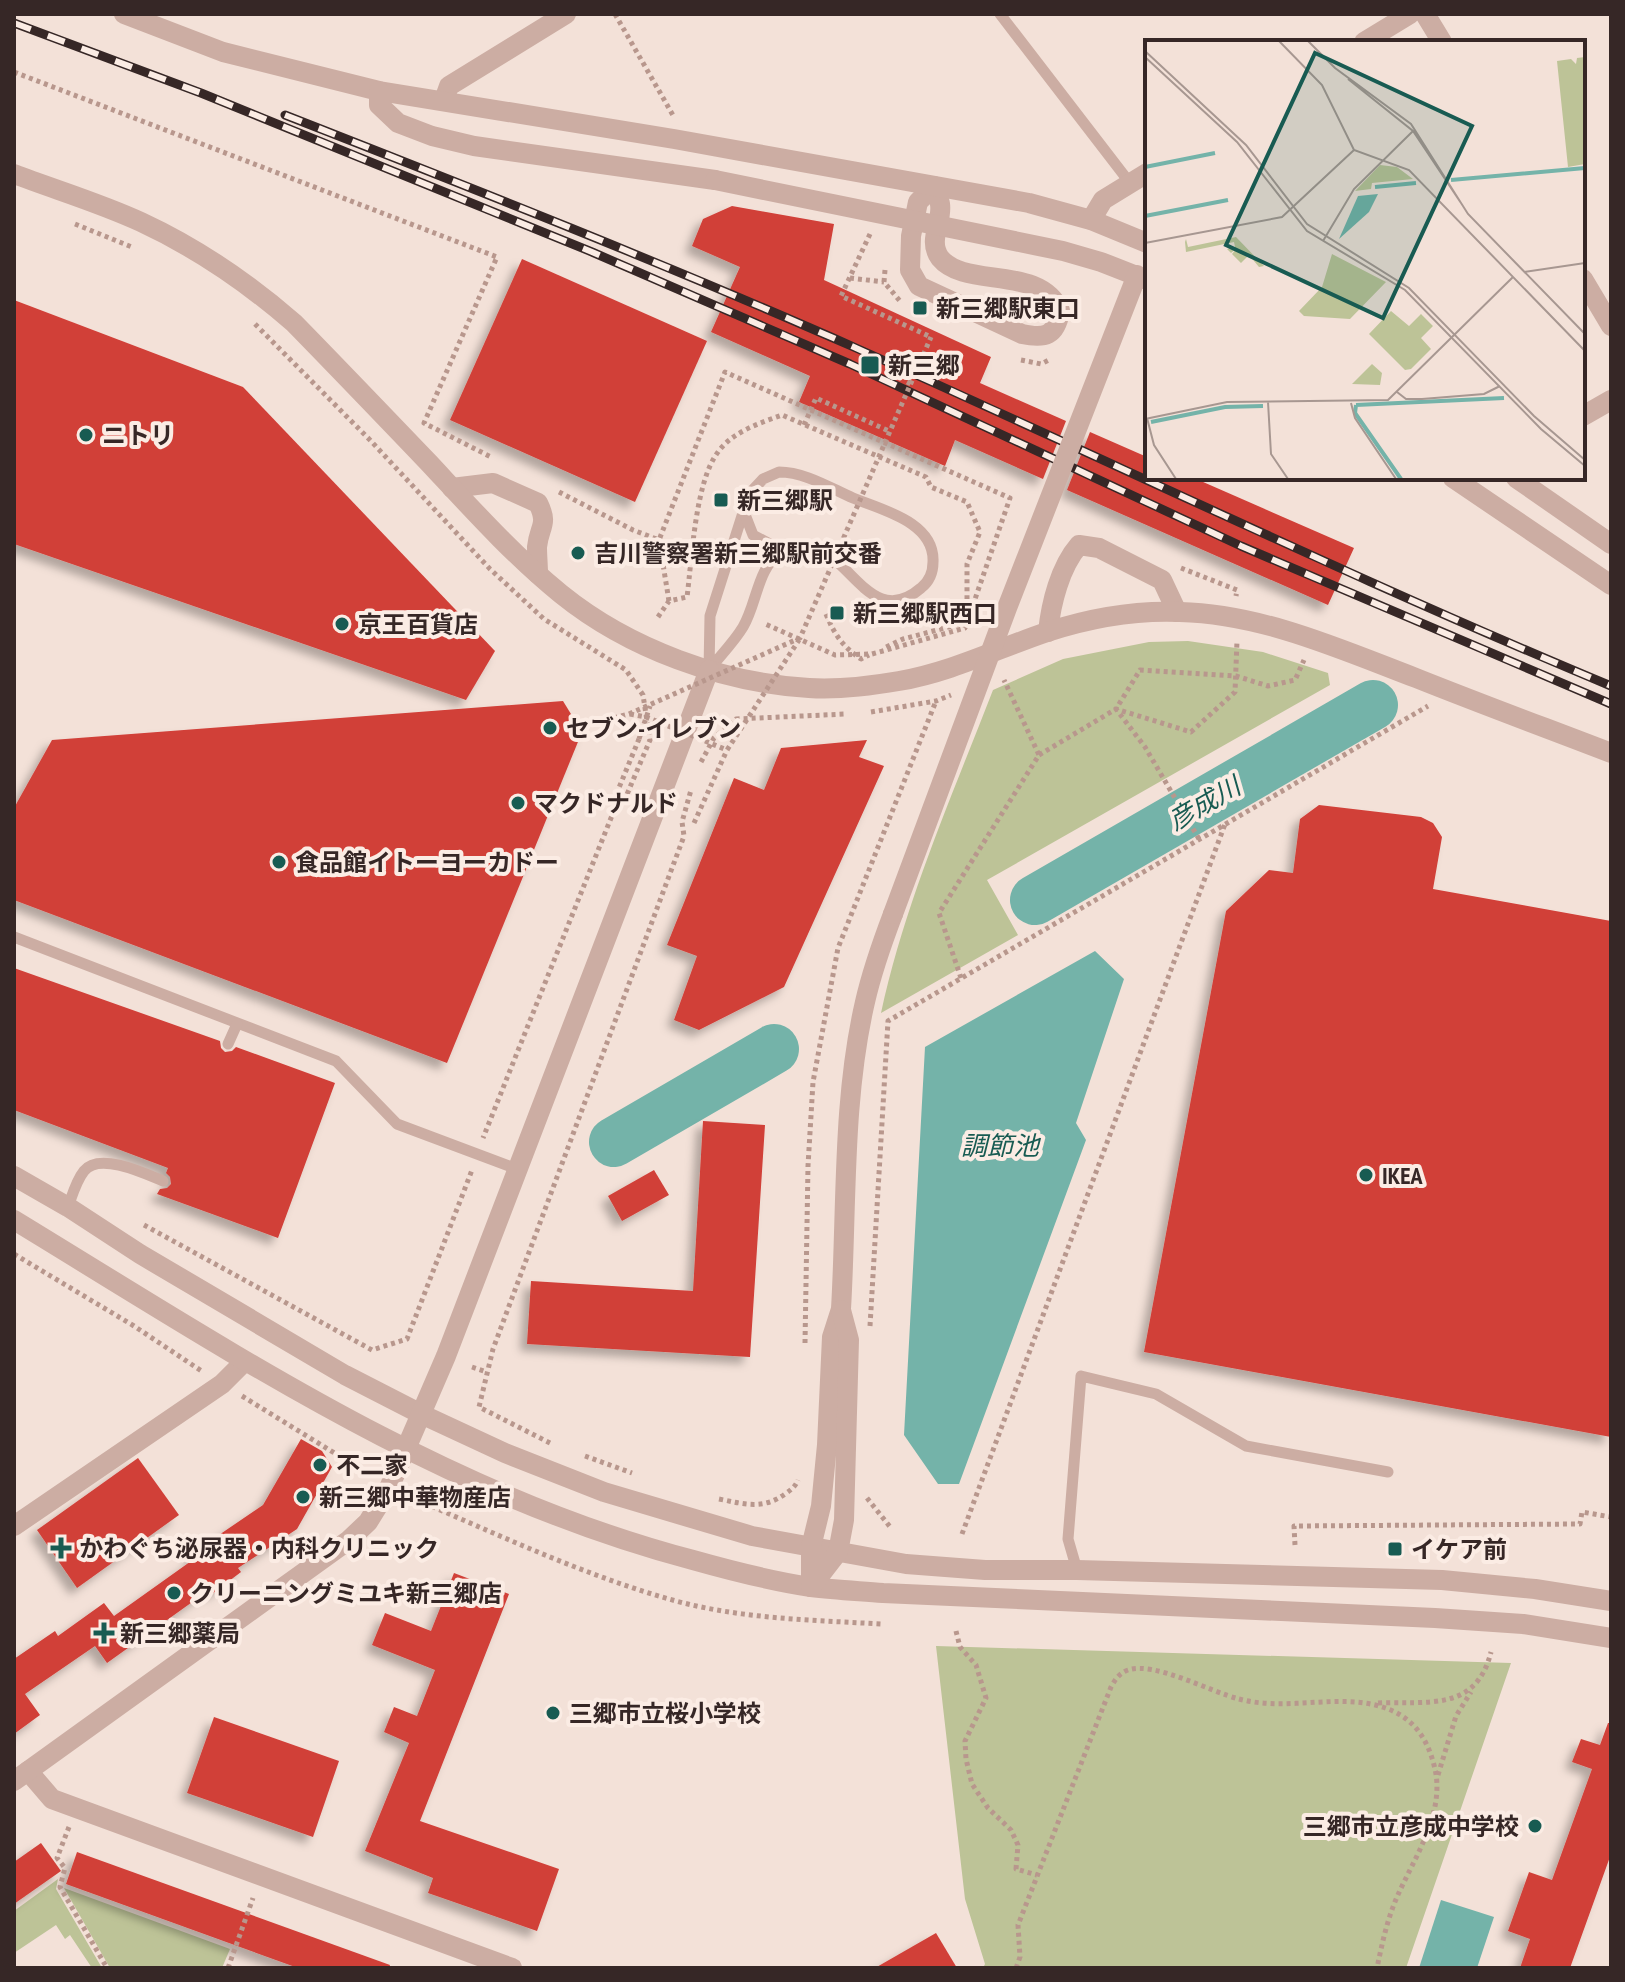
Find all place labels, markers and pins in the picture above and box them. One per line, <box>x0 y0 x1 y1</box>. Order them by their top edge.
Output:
place label: 新三郷駅東口 <box>936 293 1080 324</box>
marker: 新三郷駅東口 <box>911 299 929 317</box>
place label: 新三郷 <box>888 350 960 381</box>
marker: 新三郷 <box>859 354 881 376</box>
place label: ニトリ <box>102 420 174 451</box>
marker: ニトリ <box>77 426 95 444</box>
place label: 新三郷駅 <box>737 485 833 516</box>
marker: 新三郷駅 <box>712 491 730 509</box>
place label: 吉川警察署新三郷駅前交番 <box>594 538 882 569</box>
marker: 吉川警察署新三郷駅前交番 <box>569 544 587 562</box>
place label: 新三郷駅西口 <box>853 598 997 629</box>
marker: 新三郷駅西口 <box>828 604 846 622</box>
place label: 京王百貨店 <box>358 609 478 640</box>
marker: 京王百貨店 <box>333 615 351 633</box>
place label: セブン-イレブン <box>566 713 741 744</box>
marker: セブン-イレブン <box>541 719 559 737</box>
place label: マクドナルド <box>534 788 678 819</box>
marker: マクドナルド <box>509 794 527 812</box>
place label: 食品館イトーヨーカドー <box>295 847 559 878</box>
marker: 食品館イトーヨーカドー <box>270 853 288 871</box>
place label: IKEA <box>1382 1160 1423 1191</box>
marker: IKEA <box>1357 1166 1375 1184</box>
place label: 不二家 <box>336 1450 408 1481</box>
marker: 不二家 <box>311 1456 329 1474</box>
place label: 新三郷中華物産店 <box>319 1482 511 1513</box>
marker: 新三郷中華物産店 <box>294 1488 312 1506</box>
place label: かわぐち泌尿器・内科クリニック <box>79 1533 439 1564</box>
place label: イケア前 <box>1411 1534 1507 1565</box>
marker: かわぐち泌尿器・内科クリニック <box>50 1537 72 1559</box>
marker: イケア前 <box>1386 1540 1404 1558</box>
place label: クリーニングミユキ新三郷店 <box>190 1578 502 1609</box>
marker: クリーニングミユキ新三郷店 <box>165 1584 183 1602</box>
place label: 新三郷薬局 <box>120 1618 240 1649</box>
marker: 新三郷薬局 <box>95 1624 113 1642</box>
place label: 三郷市立桜小学校 <box>569 1698 761 1729</box>
marker: 三郷市立桜小学校 <box>544 1704 562 1722</box>
place label: 三郷市立彦成中学校 <box>1303 1811 1519 1842</box>
marker: 三郷市立彦成中学校 <box>1526 1817 1544 1835</box>

